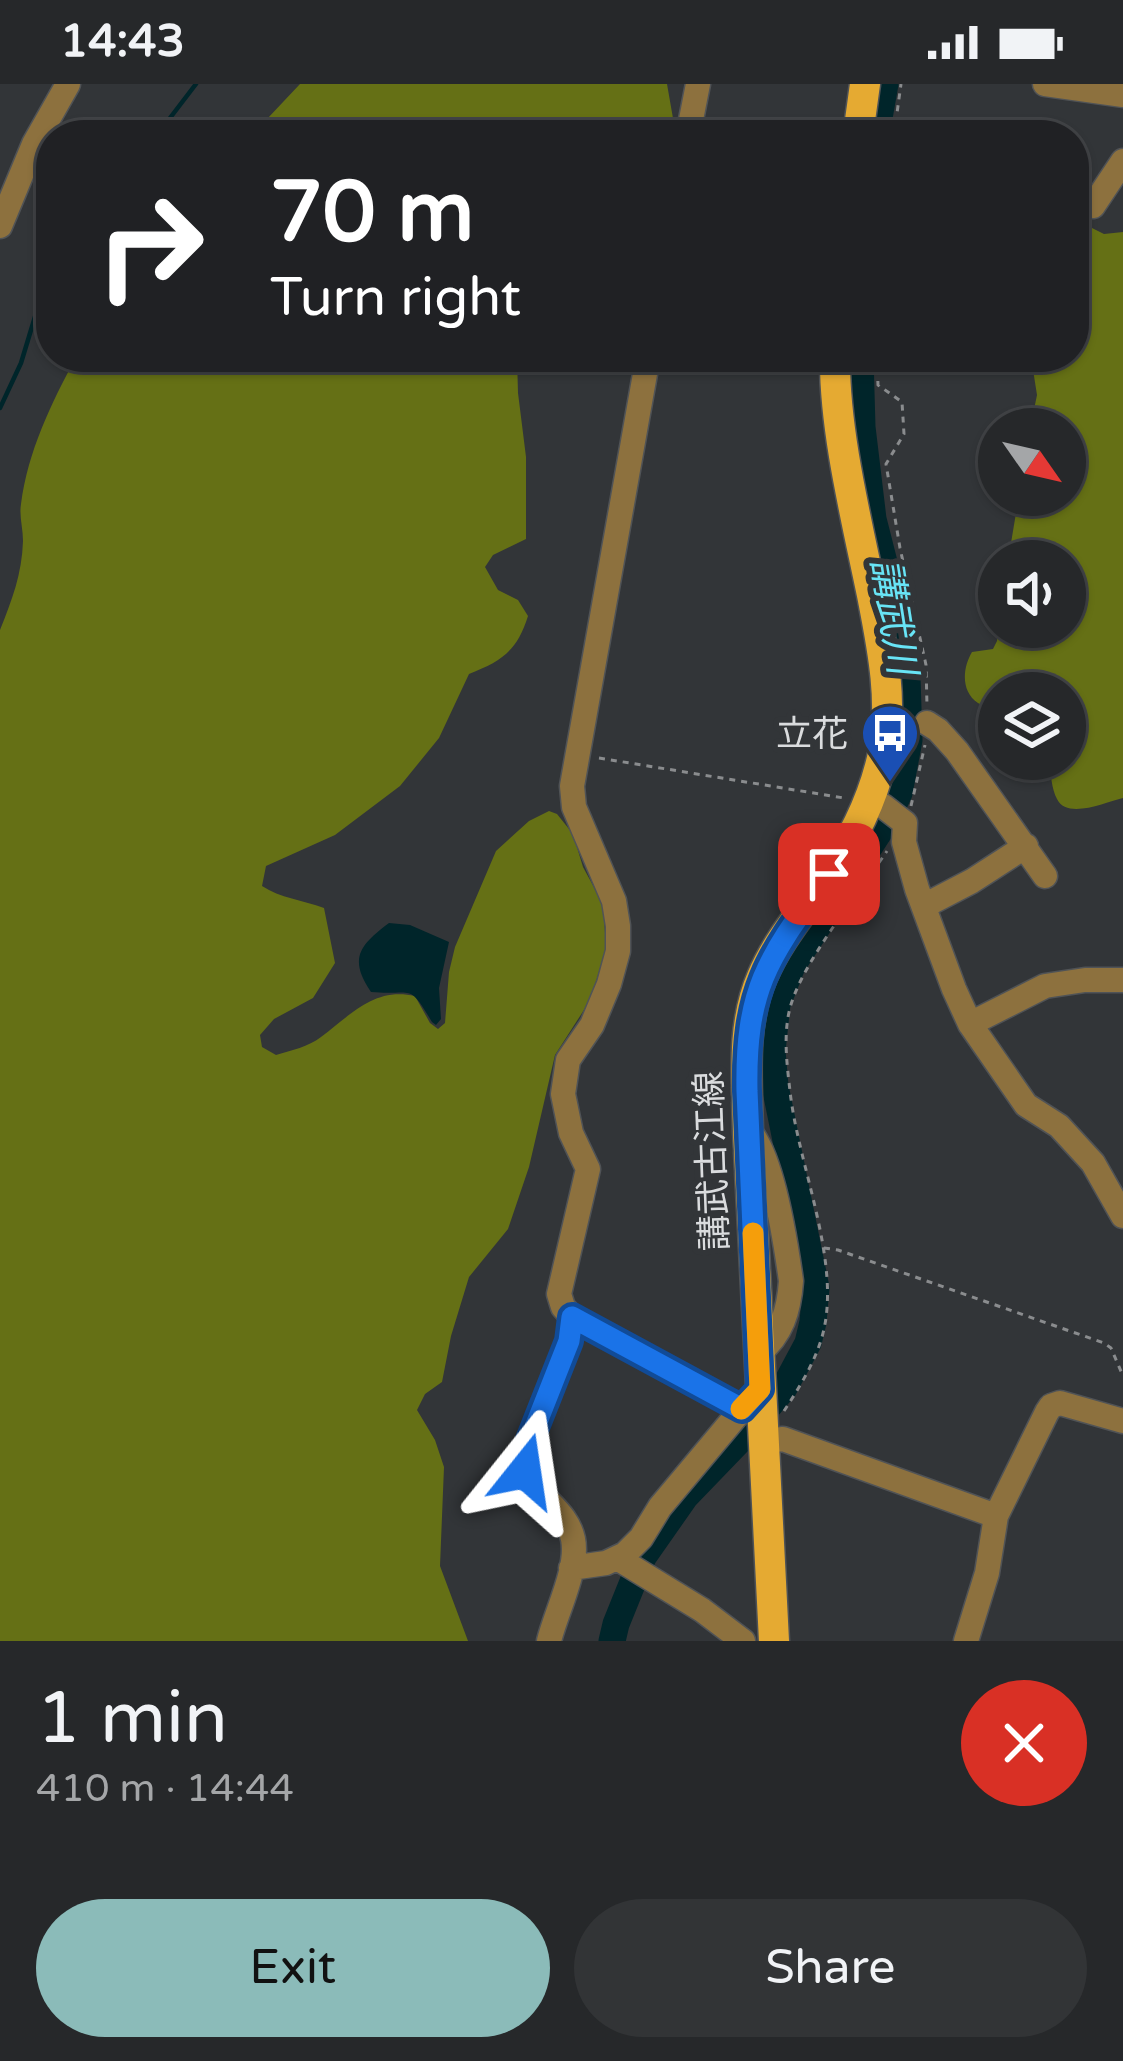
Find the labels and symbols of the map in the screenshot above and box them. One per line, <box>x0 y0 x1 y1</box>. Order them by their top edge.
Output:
north arrow <box>978 408 1086 516</box>
water label: 講武川 <box>861 555 927 682</box>
bus stop icon: 立花 <box>859 702 921 784</box>
place label: 立花 <box>776 713 848 756</box>
pin <box>778 823 880 925</box>
street label: 講武古江線 <box>688 1070 737 1252</box>
position arrow <box>462 1408 588 1534</box>

